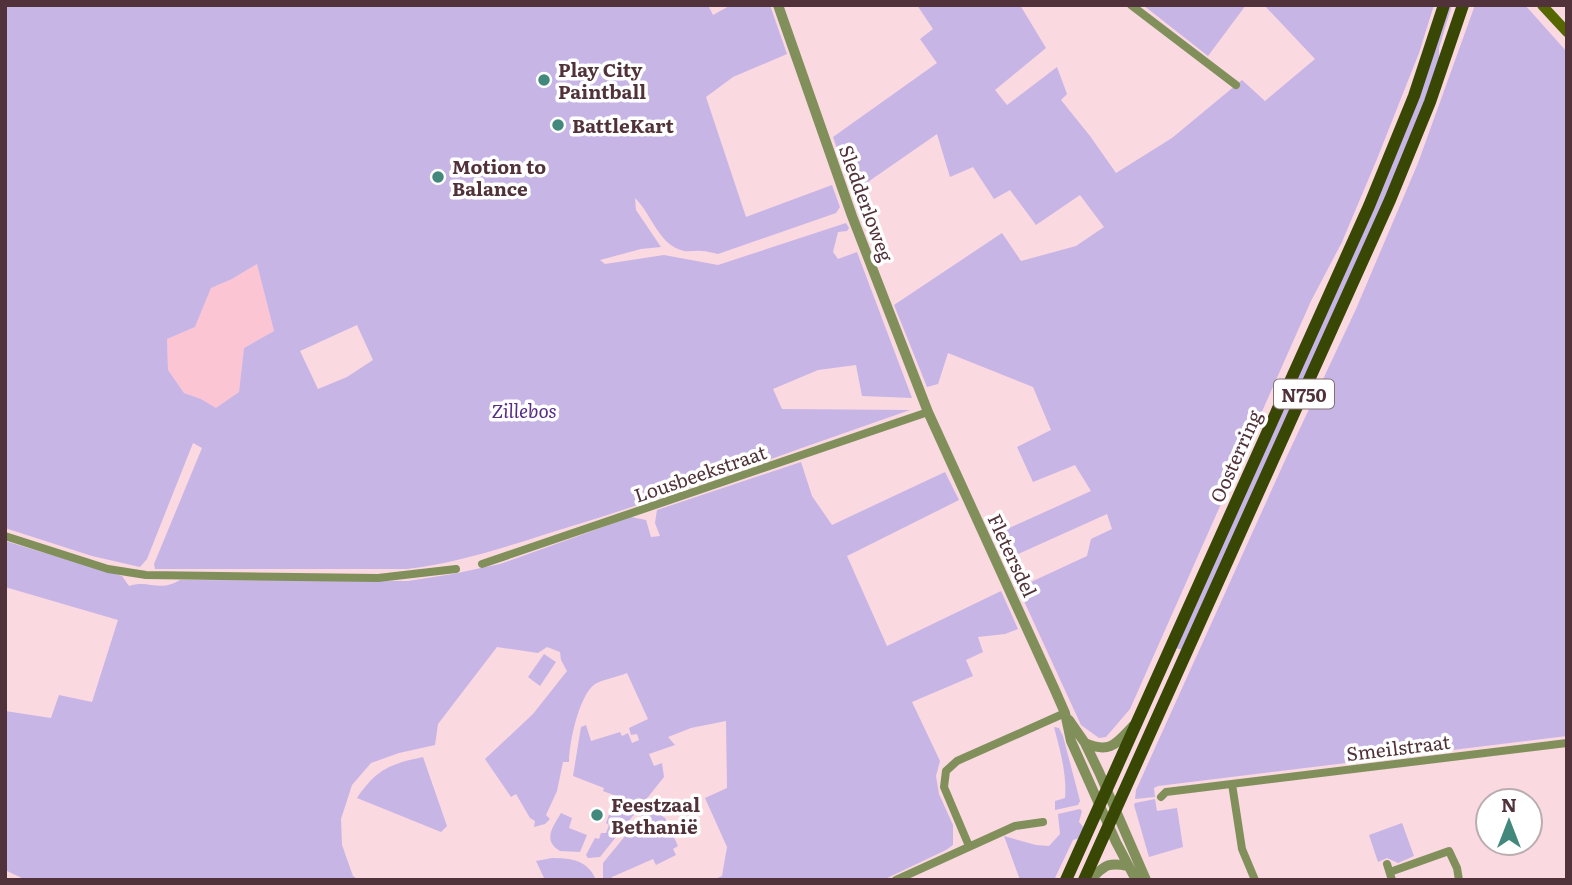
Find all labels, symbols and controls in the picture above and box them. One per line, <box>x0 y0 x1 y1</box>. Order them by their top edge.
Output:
place label: Play City Paintball <box>558 55 646 105</box>
marker: Play City Paintball <box>536 72 552 88</box>
place label: BattleKart <box>572 111 674 139</box>
marker: BattleKart <box>550 117 566 133</box>
street label: Sledderloweg <box>833 141 901 266</box>
place label: Motion to Balance <box>452 152 546 202</box>
marker: Motion to Balance <box>430 169 446 185</box>
road number: N750 <box>1274 380 1334 408</box>
park label: Zillebos <box>491 396 557 424</box>
street label: Oosterring <box>1202 405 1268 507</box>
street label: Lousbeekstraat <box>630 437 770 509</box>
street label: Fletersdel <box>981 509 1045 601</box>
street label: Smeilstraat <box>1344 727 1452 767</box>
north arrow <box>1474 787 1544 857</box>
place label: Feestzaal Bethanië <box>611 790 700 840</box>
text: N <box>1501 790 1517 818</box>
marker: Feestzaal Bethanië <box>589 807 605 823</box>

